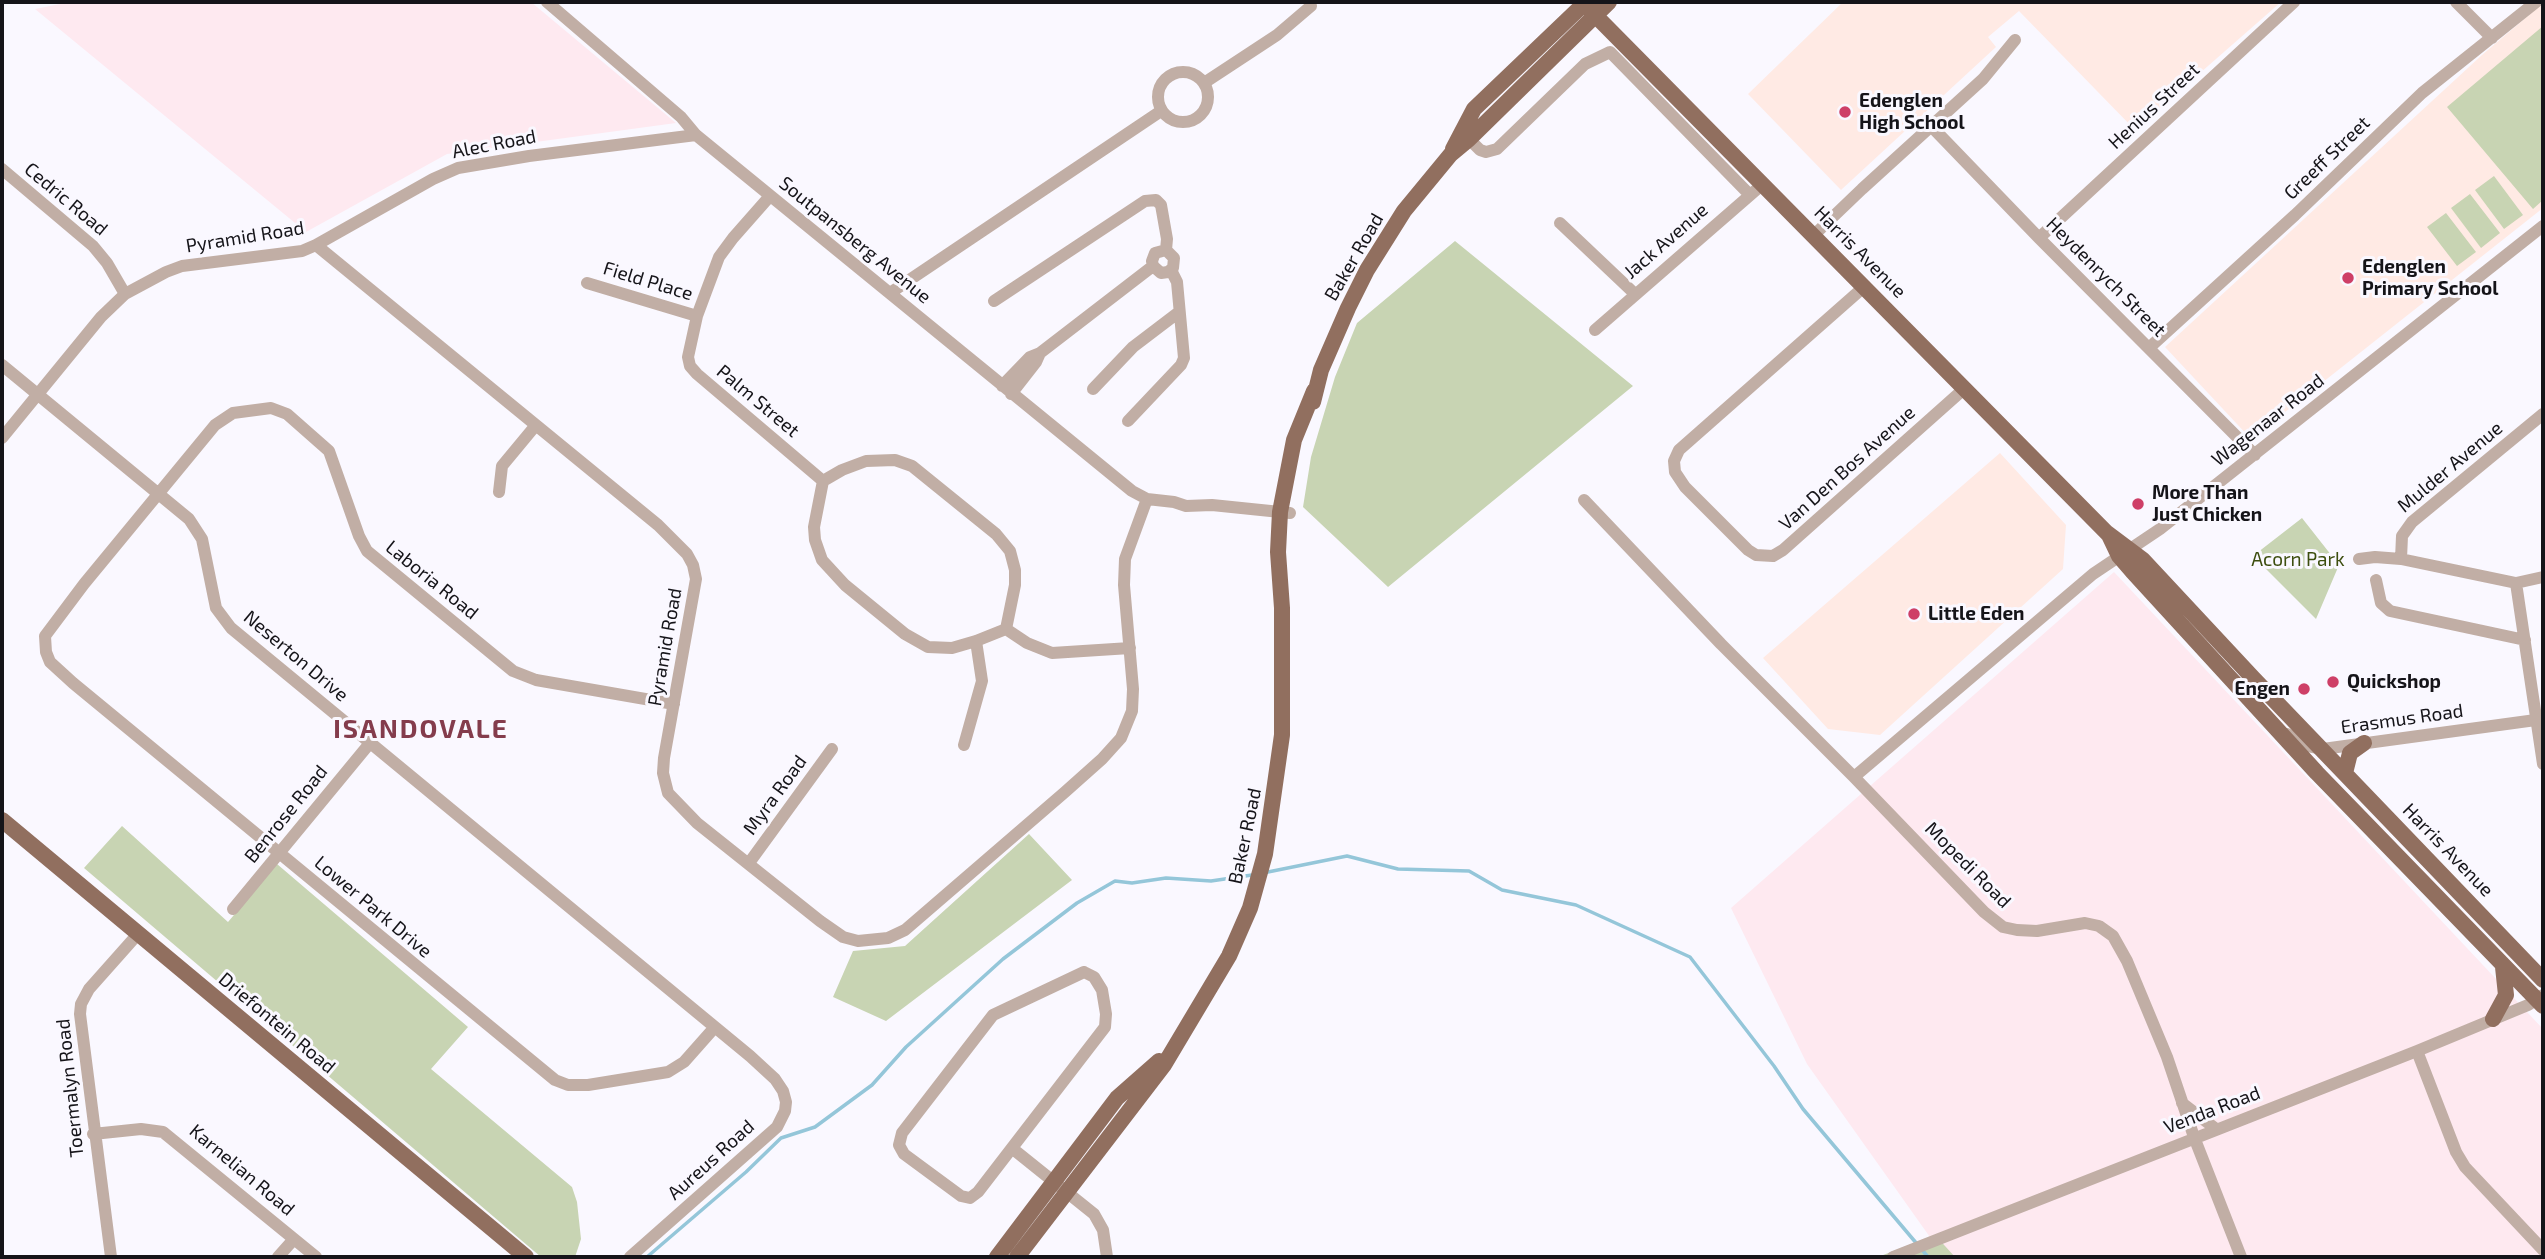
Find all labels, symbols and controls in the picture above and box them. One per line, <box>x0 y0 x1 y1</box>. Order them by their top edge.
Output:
street label: Henius Street <box>2104 58 2204 154</box>
place label: Edenglen High School <box>1859 90 1965 134</box>
marker: Edenglen High School <box>1837 104 1853 120</box>
street label: Greeff Street <box>2279 112 2375 204</box>
street label: Alec Road <box>450 125 538 163</box>
street label: Cedric Road <box>20 158 112 240</box>
street label: Soutpansberg Avenue <box>774 172 936 308</box>
street label: Jack Avenue <box>1619 198 1713 284</box>
street label: Harris Avenue <box>1809 201 1911 303</box>
street label: Baker Road <box>1320 209 1388 305</box>
street label: Heydenrych Street <box>2041 212 2171 342</box>
street label: Pyramid Road <box>184 216 306 258</box>
place label: Edenglen Primary School <box>2362 256 2499 300</box>
street label: Field Place <box>600 257 696 305</box>
marker: Edenglen Primary School <box>2340 270 2356 286</box>
street label: Palm Street <box>712 360 804 442</box>
street label: Wagenaar Road <box>2207 369 2329 471</box>
street label: Van Den Bos Avenue <box>1774 401 1920 535</box>
street label: Mulder Avenue <box>2393 417 2507 517</box>
place label: More Than Just Chicken <box>2152 482 2262 526</box>
marker: More Than Just Chicken <box>2130 496 2146 512</box>
street label: Laboria Road <box>381 536 483 624</box>
park label: Acorn Park <box>2251 549 2345 571</box>
street label: Pyramid Road <box>643 586 687 708</box>
place label: Little Eden <box>1928 603 2025 625</box>
street label: Neserton Drive <box>239 606 353 706</box>
marker: Little Eden <box>1906 606 1922 622</box>
place label: Quickshop <box>2347 671 2441 693</box>
marker: Quickshop <box>2325 674 2341 690</box>
place label: Engen <box>2235 678 2290 700</box>
marker: Engen <box>2296 681 2312 697</box>
street label: Erasmus Road <box>2339 699 2465 739</box>
district label: ISANDOVALE <box>334 713 508 745</box>
street label: Myra Road <box>739 751 811 839</box>
street label: Benrose Road <box>240 761 332 867</box>
street label: Baker Road <box>1224 786 1266 886</box>
street label: Harris Avenue <box>2398 799 2498 901</box>
street label: Mopedi Road <box>1920 817 2016 913</box>
street label: Lower Park Drive <box>310 851 436 963</box>
street label: Driefontein Road <box>214 968 340 1078</box>
street label: Toermalyn Road <box>51 1018 89 1158</box>
street label: Venda Road <box>2161 1081 2263 1139</box>
street label: Aureus Road <box>663 1115 759 1205</box>
street label: Karnelian Road <box>185 1119 299 1221</box>

